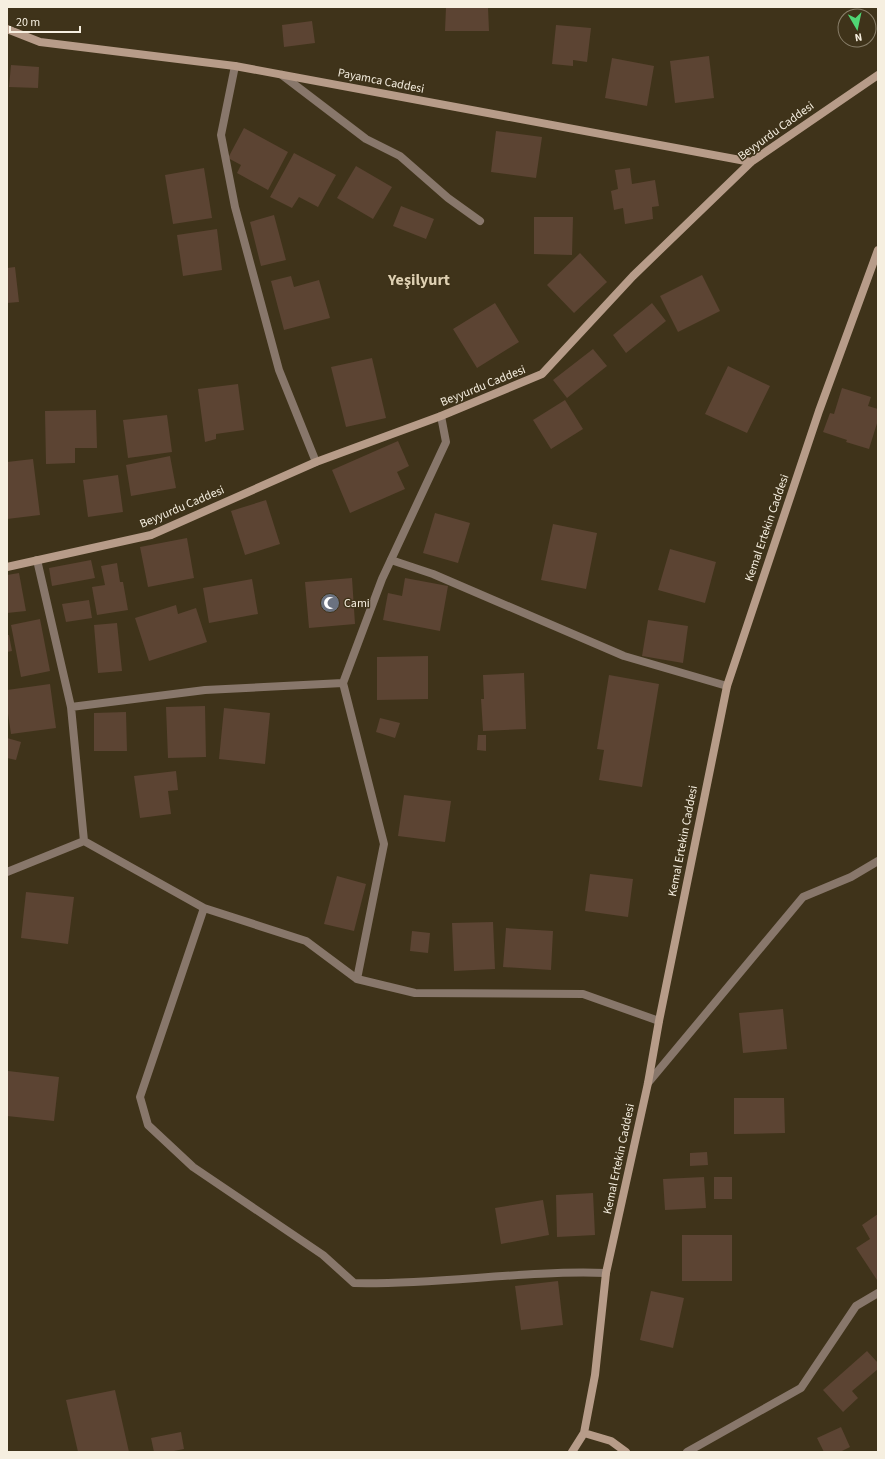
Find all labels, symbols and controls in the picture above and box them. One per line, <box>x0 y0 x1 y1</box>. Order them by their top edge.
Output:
scale bar <box>10 8 80 34</box>
north arrow <box>837 8 877 48</box>
text: 20 m <box>16 14 40 31</box>
text: N <box>854 29 863 45</box>
street label: Payamca Caddesi <box>336 64 426 98</box>
street label: Beyyurdu Caddesi <box>734 97 818 165</box>
district label: Yeşilyurt <box>387 269 450 291</box>
street label: Beyyurdu Caddesi <box>438 361 528 411</box>
street label: Kemal Ertekin Caddesi <box>741 472 793 584</box>
street label: Beyyurdu Caddesi <box>137 481 227 533</box>
mosque icon: Cami <box>319 592 341 614</box>
place label: Cami <box>344 595 370 612</box>
street label: Kemal Ertekin Caddesi <box>664 784 702 898</box>
street label: Kemal Ertekin Caddesi <box>599 1102 639 1216</box>

